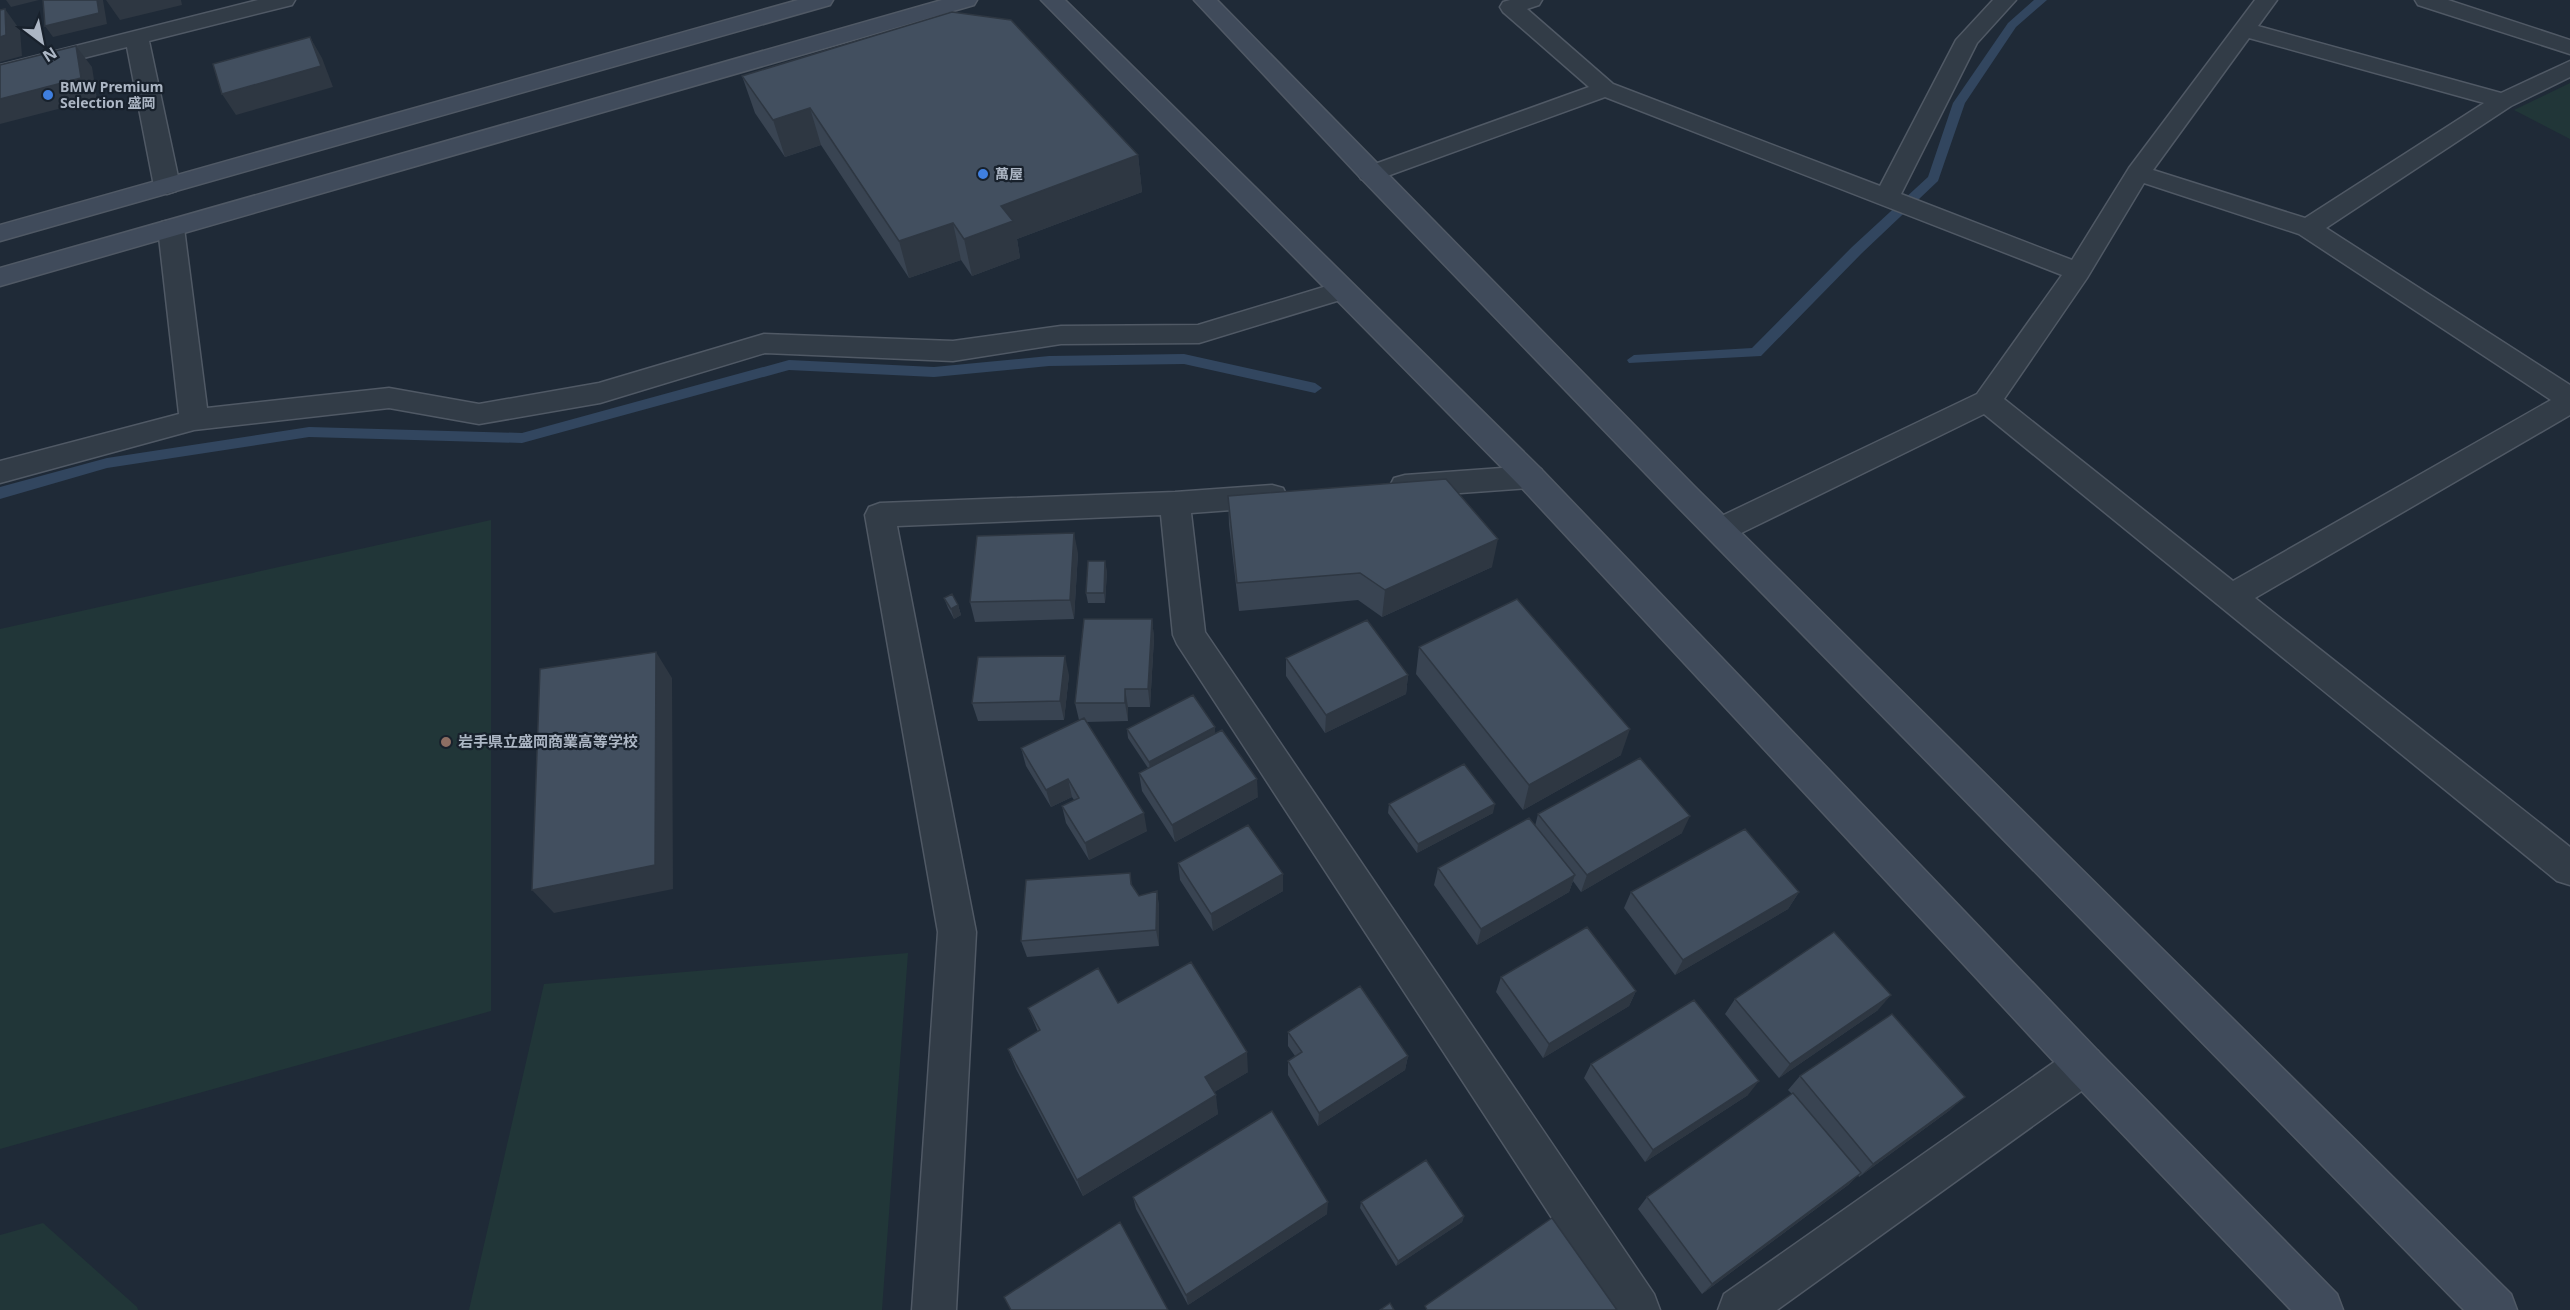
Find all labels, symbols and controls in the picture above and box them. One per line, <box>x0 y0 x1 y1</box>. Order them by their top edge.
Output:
north arrow <box>12 12 72 72</box>
text: N <box>39 42 61 67</box>
place label: BMW Premium Selection 盛岡 <box>60 77 163 112</box>
marker: BMW Premium Selection 盛岡 <box>41 88 55 102</box>
place label: 萬屋 <box>995 164 1023 183</box>
marker: 萬屋 <box>976 167 990 181</box>
place label: 岩手県立盛岡商業高等学校 <box>458 731 638 751</box>
marker: 岩手県立盛岡商業高等学校 <box>439 735 453 749</box>

